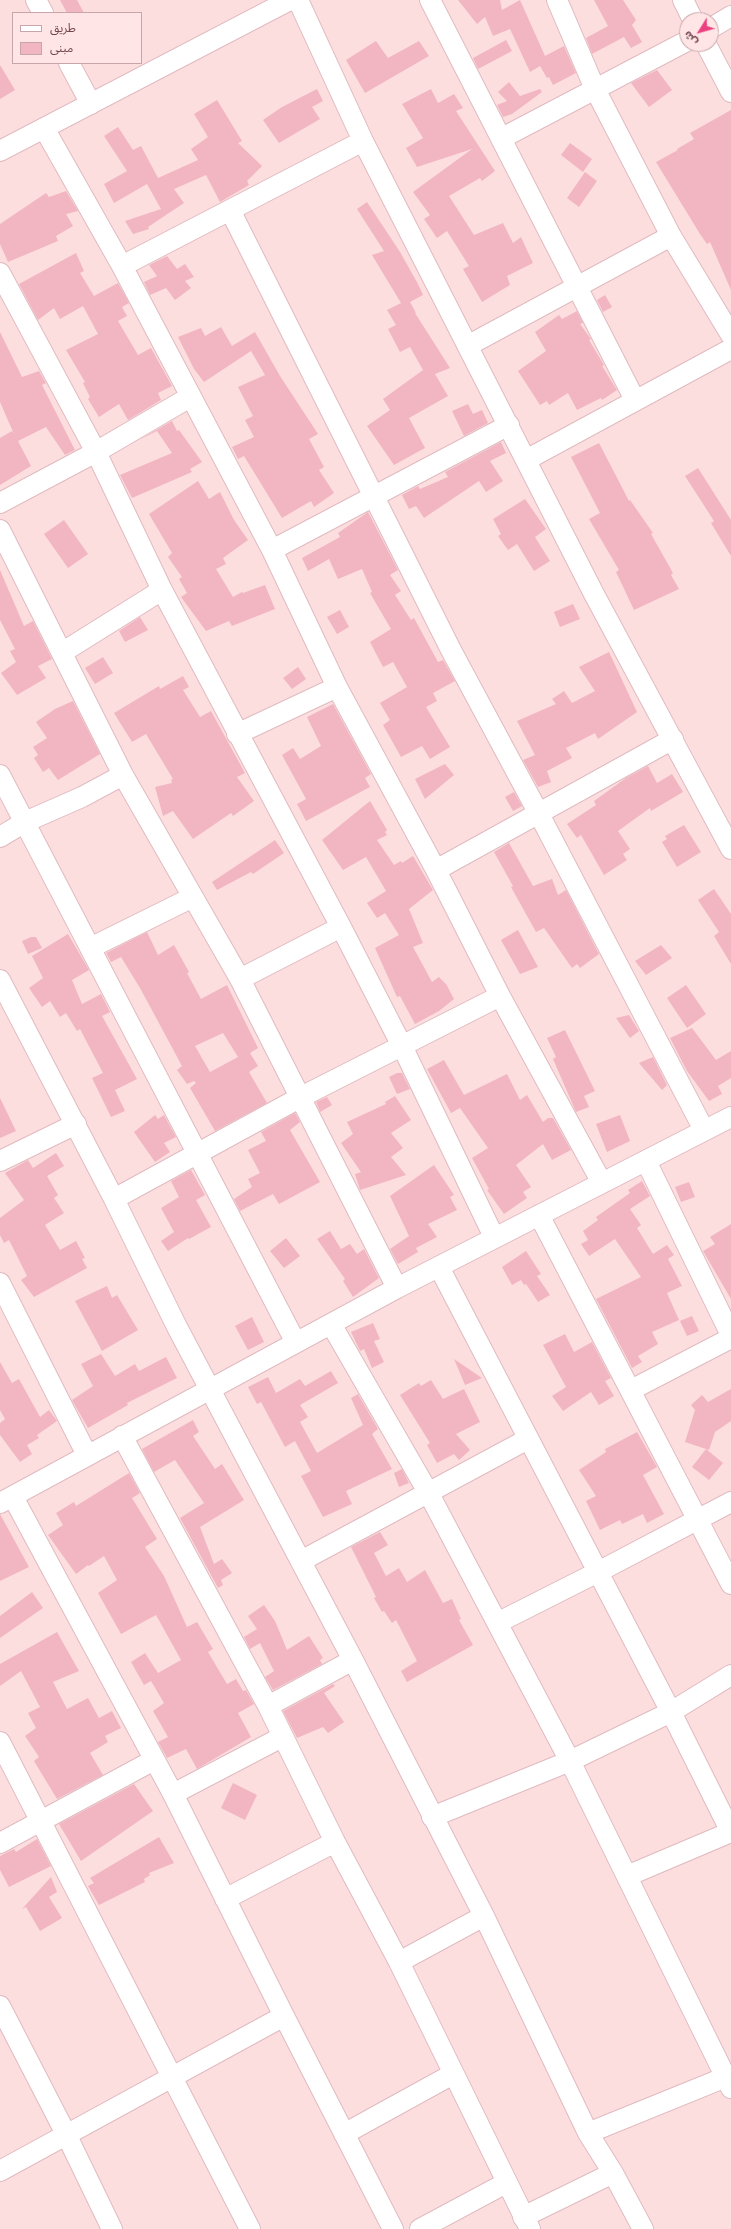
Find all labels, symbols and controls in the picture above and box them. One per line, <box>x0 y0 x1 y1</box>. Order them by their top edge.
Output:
legend <box>12 12 142 64</box>
north arrow <box>679 12 719 52</box>
text: طريق <box>50 19 76 36</box>
text: ش <box>679 28 701 49</box>
text: مبنى <box>50 39 73 56</box>

